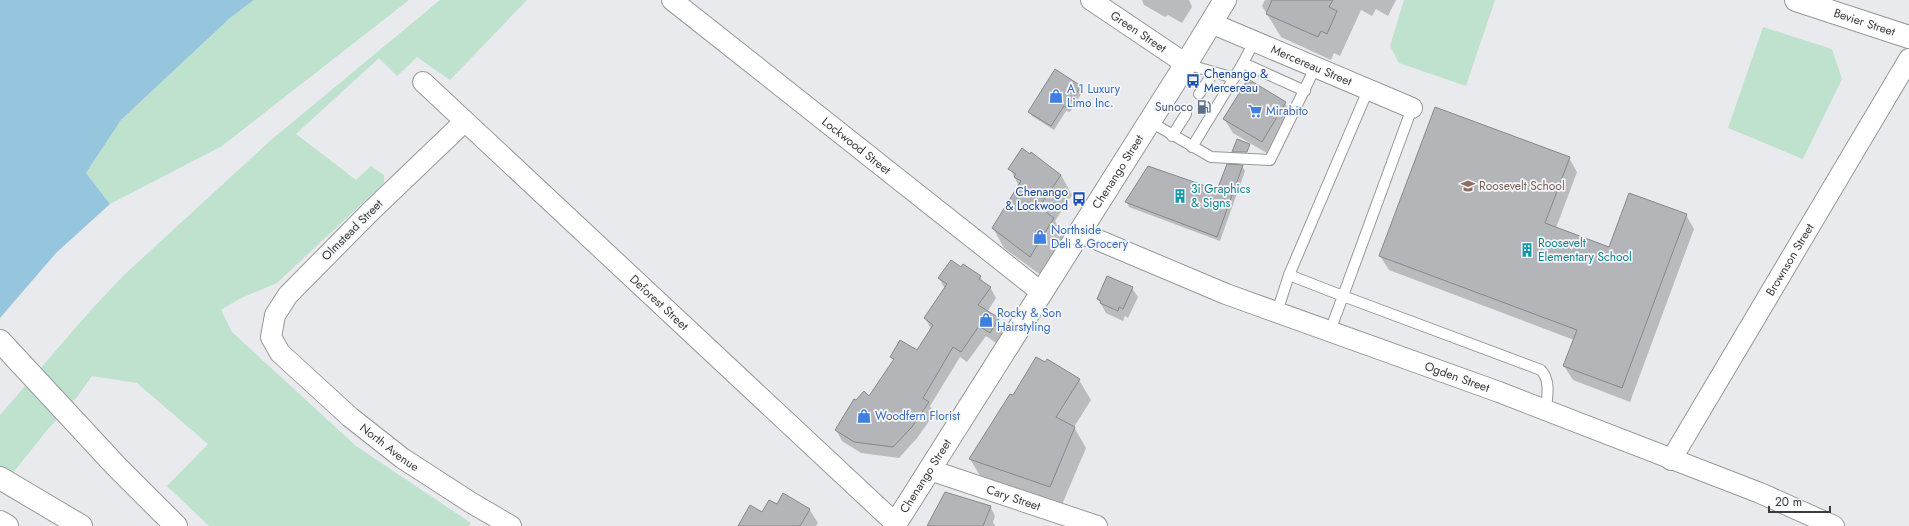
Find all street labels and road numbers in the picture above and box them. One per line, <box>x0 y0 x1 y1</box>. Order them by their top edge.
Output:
street label: Bevier Street <box>1831 4 1898 41</box>
street label: Green Street <box>1107 6 1170 57</box>
street label: Mercereau Street <box>1268 40 1355 91</box>
street label: Lockwood Street <box>818 113 895 179</box>
street label: Chenango Street <box>1088 131 1148 212</box>
street label: Olmstead Street <box>317 195 387 265</box>
street label: Brownson Street <box>1761 220 1819 299</box>
street label: Deforest Street <box>626 271 692 335</box>
street label: Ogden Street <box>1422 357 1492 397</box>
street label: North Avenue <box>356 419 423 476</box>
street label: Chenango Street <box>895 435 956 517</box>
street label: Cary Street <box>984 481 1043 515</box>

